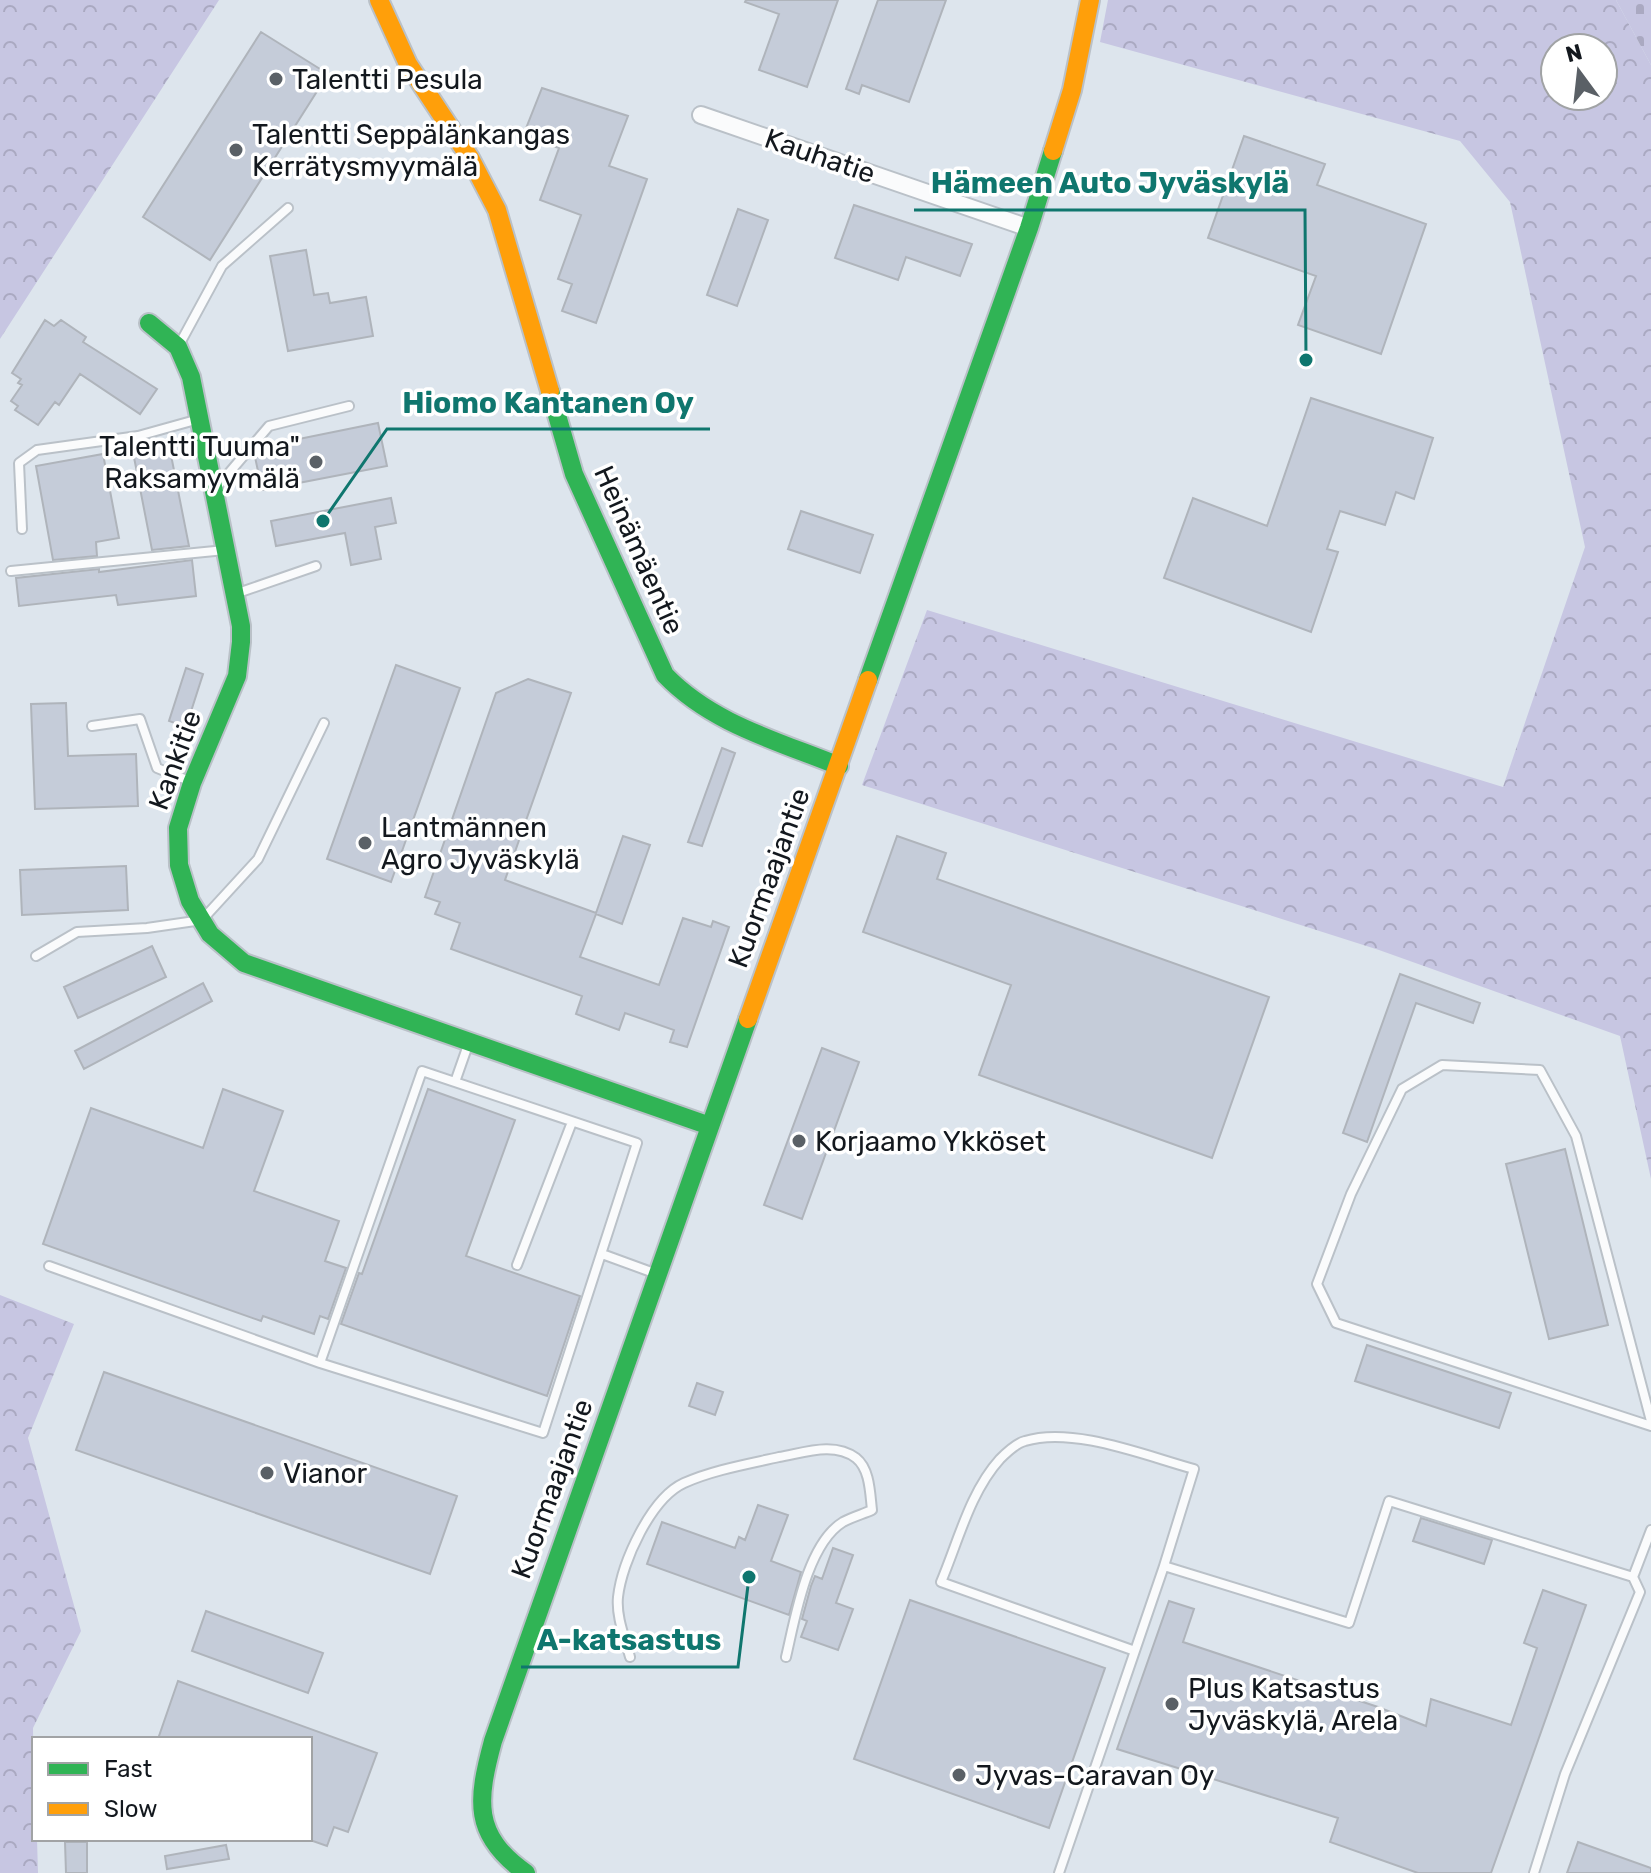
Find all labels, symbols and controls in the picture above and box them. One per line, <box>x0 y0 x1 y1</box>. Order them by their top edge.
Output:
north arrow <box>1539 32 1619 112</box>
text: N <box>1563 38 1585 68</box>
place label: Talentti Pesula <box>292 63 483 96</box>
marker: Talentti Pesula <box>267 70 285 88</box>
place label: Talentti Seppälänkangas Kerrätysmyymälä <box>252 118 570 183</box>
street label: Kauhatie <box>760 122 880 190</box>
marker: Talentti Seppälänkangas Kerrätysmyymälä <box>227 141 245 159</box>
callout: Hämeen Auto Jyväskylä <box>914 156 1305 210</box>
text: Hämeen Auto Jyväskylä <box>931 165 1289 201</box>
callout: Hiomo Kantanen Oy <box>387 375 710 429</box>
text: Hiomo Kantanen Oy <box>402 385 694 421</box>
place label: Talentti Tuuma" Raksamyymälä <box>99 430 300 495</box>
marker: Talentti Tuuma" Raksamyymälä <box>307 453 325 471</box>
street label: Heinämäentie <box>587 461 691 639</box>
street label: Kankitie <box>142 706 208 814</box>
street label: Kuormaajantie <box>721 784 817 972</box>
place label: Lantmännen Agro Jyväskylä <box>381 811 580 876</box>
marker: Lantmännen Agro Jyväskylä <box>356 834 374 852</box>
place label: Korjaamo Ykköset <box>815 1125 1046 1158</box>
marker: Korjaamo Ykköset <box>790 1132 808 1150</box>
street label: Kuormaajantie <box>504 1395 600 1583</box>
place label: Vianor <box>283 1457 368 1490</box>
marker: Vianor <box>258 1464 276 1482</box>
callout: A-katsastus <box>521 1613 738 1667</box>
text: A-katsastus <box>537 1622 721 1658</box>
place label: Plus Katsastus Jyväskylä, Arela <box>1188 1672 1398 1737</box>
marker: Plus Katsastus Jyväskylä, Arela <box>1163 1695 1181 1713</box>
legend <box>32 1737 312 1841</box>
text: Fast <box>104 1755 152 1783</box>
place label: Jyvas-Caravan Oy <box>975 1759 1214 1792</box>
marker: Jyvas-Caravan Oy <box>950 1766 968 1784</box>
text: Slow <box>104 1795 157 1823</box>

